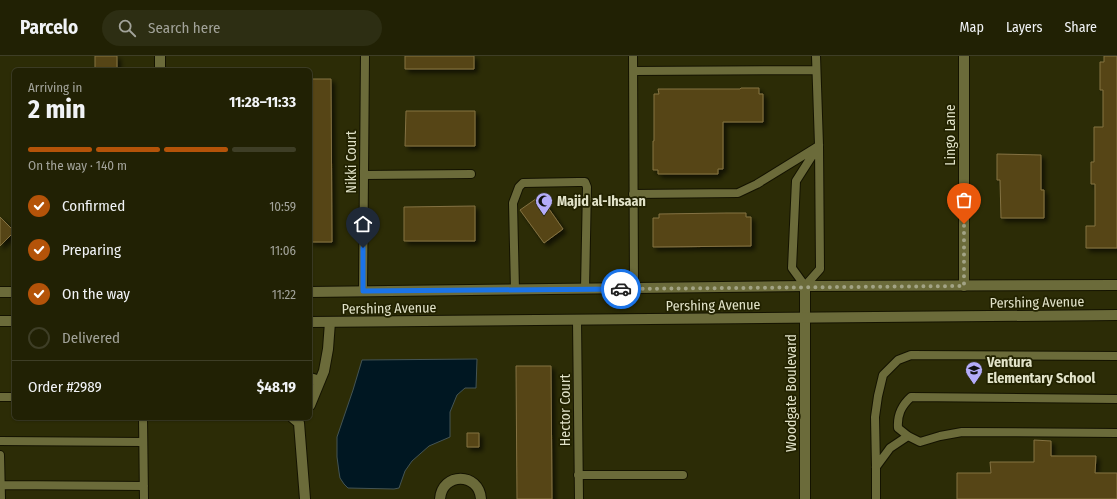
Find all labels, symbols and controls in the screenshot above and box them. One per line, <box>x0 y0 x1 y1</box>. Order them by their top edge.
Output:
search box <box>102 10 382 46</box>
text: Parcelo <box>20 16 78 39</box>
icon: search <box>116 17 138 39</box>
text: Search here <box>148 19 220 37</box>
text: Map <box>960 19 984 36</box>
text: Layers <box>1006 19 1042 36</box>
text: Share <box>1064 19 1097 36</box>
text: Arriving in <box>28 80 82 95</box>
text: 11:28–11:33 <box>229 93 296 111</box>
text: 2 min <box>28 94 86 125</box>
street label: Lingo Lane <box>942 104 959 166</box>
street label: Nikki Court <box>343 130 360 193</box>
text: On the way · 140 m <box>28 158 127 173</box>
pin <box>947 183 981 224</box>
icon: bag <box>953 189 975 211</box>
mosque icon: Majid al-Ihsaan <box>534 191 554 216</box>
place label: Majid al-Ihsaan <box>557 193 646 210</box>
icon: check <box>28 195 50 217</box>
text: Confirmed <box>62 197 125 215</box>
text: 10:59 <box>269 199 296 214</box>
pin <box>346 207 380 248</box>
icon: home <box>352 213 374 235</box>
icon: check <box>28 239 50 261</box>
text: Preparing <box>62 241 121 259</box>
text: 11:06 <box>270 243 296 258</box>
courier <box>601 269 641 309</box>
icon: car <box>610 278 632 300</box>
icon: check <box>28 283 50 305</box>
text: On the way <box>62 285 130 303</box>
text: 11:22 <box>272 287 296 302</box>
street label: Pershing Avenue <box>990 293 1085 312</box>
street label: Pershing Avenue <box>666 296 761 315</box>
street label: Pershing Avenue <box>342 299 437 318</box>
text: Delivered <box>62 329 120 347</box>
street label: Woodgate Boulevard <box>783 334 800 452</box>
place label: Ventura Elementary School <box>986 354 1096 387</box>
school or university icon: Ventura Elementary School <box>964 360 984 385</box>
street label: Hector Court <box>557 373 574 446</box>
text: Order #2989 <box>28 378 102 396</box>
text: $48.19 <box>257 378 296 396</box>

